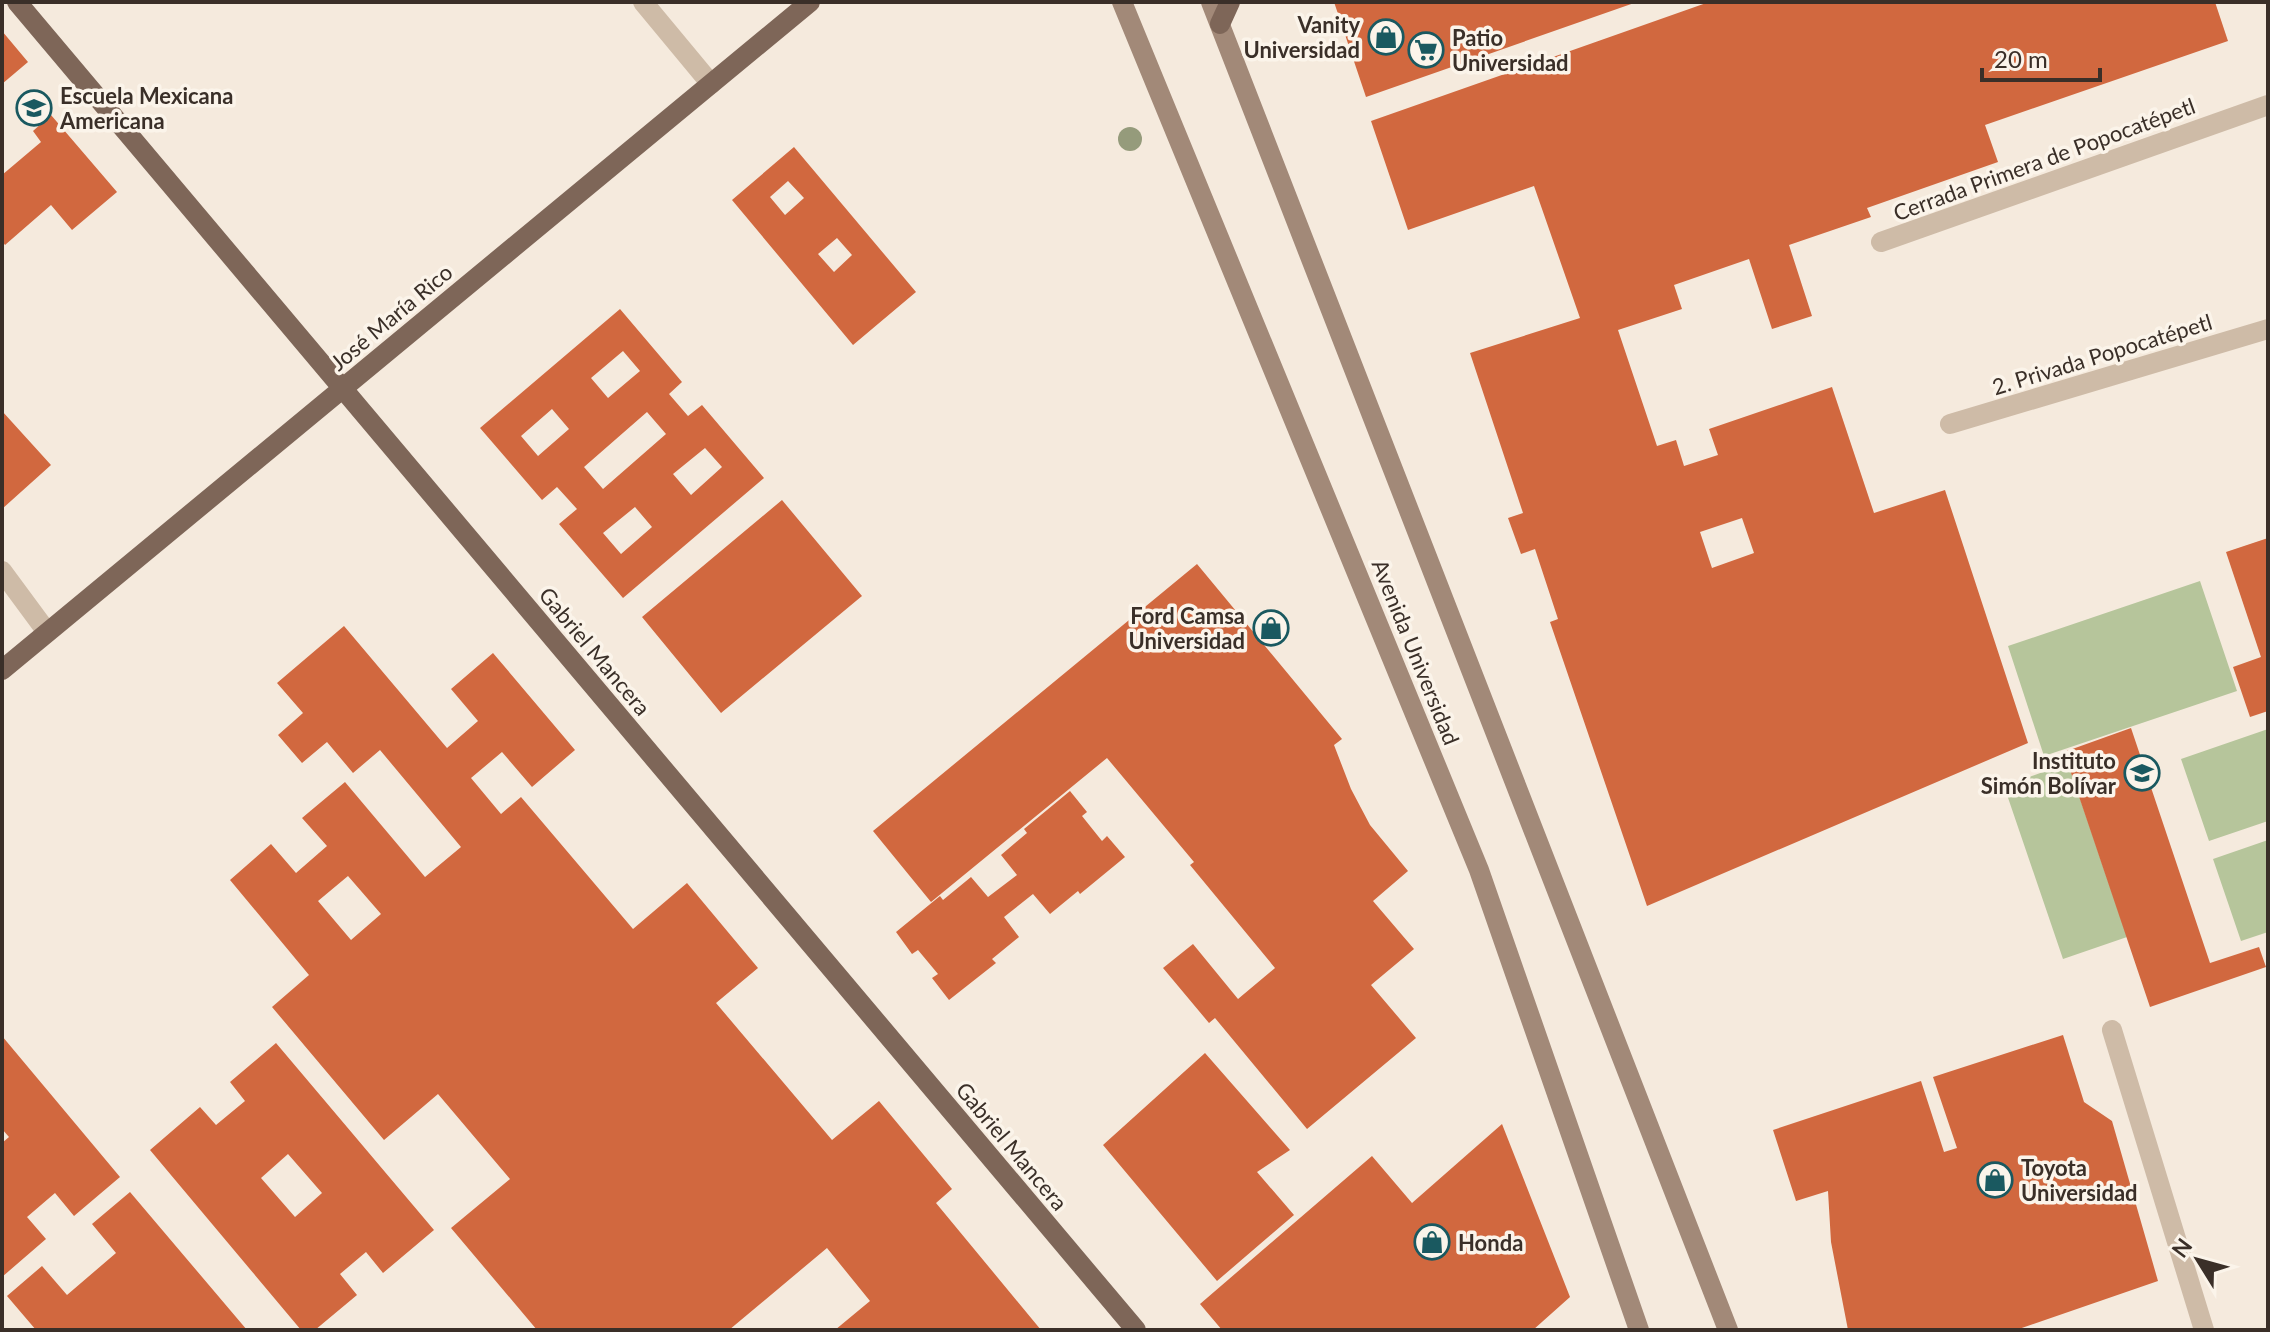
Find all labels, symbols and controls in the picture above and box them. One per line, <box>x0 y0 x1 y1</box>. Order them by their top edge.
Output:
place label: Vanity Universidad <box>1243 11 1360 63</box>
shop icon: Vanity Universidad <box>1367 18 1405 56</box>
place label: Patio Universidad <box>1452 24 1569 76</box>
supermarket icon: Patio Universidad <box>1407 31 1445 69</box>
scale bar <box>1982 32 2100 82</box>
text: 20 m <box>1994 44 2048 73</box>
place label: Escuela Mexicana Americana <box>59 82 233 134</box>
school or university icon: Escuela Mexicana Americana <box>15 89 53 127</box>
street label: Cerrada Primera de Popocatépetl <box>1889 92 2199 226</box>
street label: José María Rico <box>325 258 457 376</box>
street label: 2. Privada Popocatépetl <box>1989 308 2215 400</box>
street label: Avenida Universidad <box>1366 555 1466 749</box>
street label: Gabriel Mancera <box>534 581 656 721</box>
place label: Ford Camsa Universidad <box>1128 602 1245 654</box>
shop icon: Ford Camsa Universidad <box>1252 609 1290 647</box>
place label: Instituto Simón Bolívar <box>1981 747 2117 799</box>
school or university icon: Instituto Simón Bolívar <box>2123 754 2161 792</box>
street label: Gabriel Mancera <box>951 1076 1073 1216</box>
place label: Toyota Universidad <box>2021 1154 2138 1206</box>
shop icon: Toyota Universidad <box>1976 1161 2014 1199</box>
north arrow <box>2158 1220 2238 1300</box>
shop icon: Honda <box>1413 1223 1451 1261</box>
place label: Honda <box>1458 1229 1523 1256</box>
text: N <box>2166 1233 2198 1263</box>

